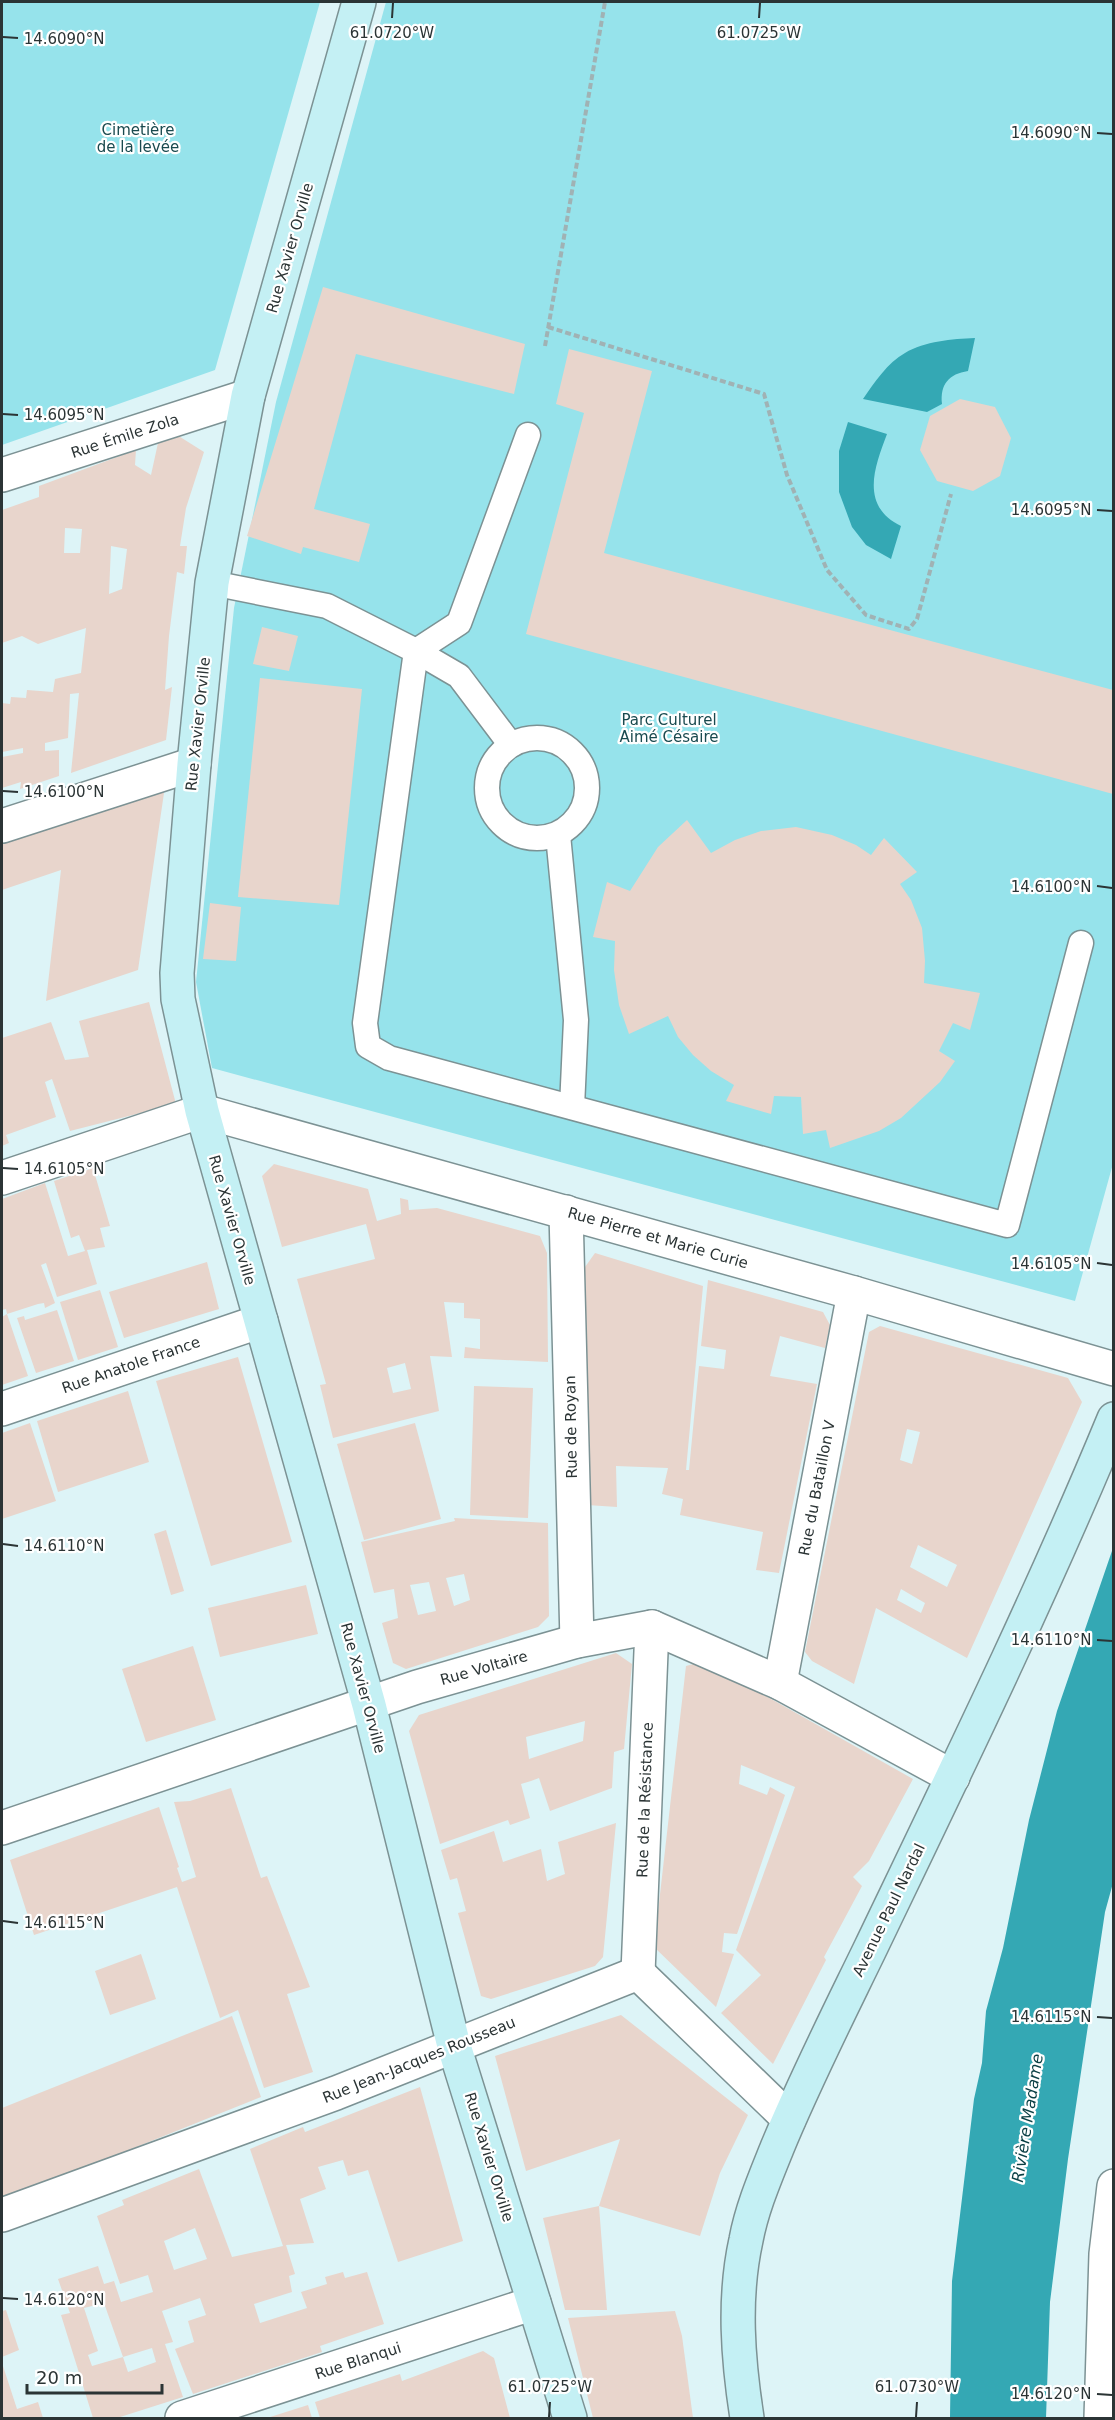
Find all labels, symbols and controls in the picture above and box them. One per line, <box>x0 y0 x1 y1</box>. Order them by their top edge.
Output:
text: 61.0720°W <box>350 24 434 42</box>
text: 61.0725°W <box>717 24 801 42</box>
text: 14.6090°N <box>24 30 104 48</box>
park label: Cimetière de la levée <box>97 121 179 156</box>
text: 14.6090°N <box>1011 124 1091 142</box>
street label: Rue Xavier Orville <box>263 181 317 315</box>
text: 14.6095°N <box>24 406 104 424</box>
street label: Rue Émile Zola <box>68 409 181 462</box>
text: 14.6095°N <box>1011 501 1091 519</box>
street label: Rue Xavier Orville <box>182 656 214 792</box>
park label: Parc Culturel Aimé Césaire <box>620 711 718 746</box>
text: 14.6100°N <box>24 783 104 801</box>
text: 14.6100°N <box>1011 878 1091 896</box>
street label: Rue Xavier Orville <box>205 1153 259 1287</box>
text: 14.6105°N <box>24 1160 104 1178</box>
street label: Rue Pierre et Marie Curie <box>566 1204 750 1272</box>
text: 14.6105°N <box>1011 1255 1091 1273</box>
street label: Rue Anatole France <box>59 1333 203 1397</box>
street label: Rue de Royan <box>561 1375 581 1479</box>
street label: Rue du Bataillon V <box>795 1418 839 1557</box>
text: 14.6110°N <box>24 1537 104 1555</box>
street label: Rue Xavier Orville <box>337 1621 389 1755</box>
text: 14.6110°N <box>1011 1631 1091 1649</box>
street label: Rue Voltaire <box>438 1647 530 1689</box>
street label: Rue de la Résistance <box>633 1722 657 1878</box>
street label: Avenue Paul Nardal <box>849 1841 929 1979</box>
text: 14.6115°N <box>24 1914 104 1932</box>
text: 14.6115°N <box>1011 2008 1091 2026</box>
street label: Rue Jean-Jacques Rousseau <box>320 2013 518 2107</box>
water label: Rivière Madame <box>1008 2052 1047 2184</box>
street label: Rue Xavier Orville <box>461 2090 517 2224</box>
text: 14.6120°N <box>24 2291 104 2309</box>
street label: Rue Blanqui <box>313 2339 403 2383</box>
scale bar <box>27 2357 162 2395</box>
text: 20 m <box>36 2367 82 2388</box>
text: 61.0725°W <box>508 2378 592 2396</box>
text: 61.0730°W <box>875 2378 959 2396</box>
text: 14.6120°N <box>1011 2385 1091 2403</box>

